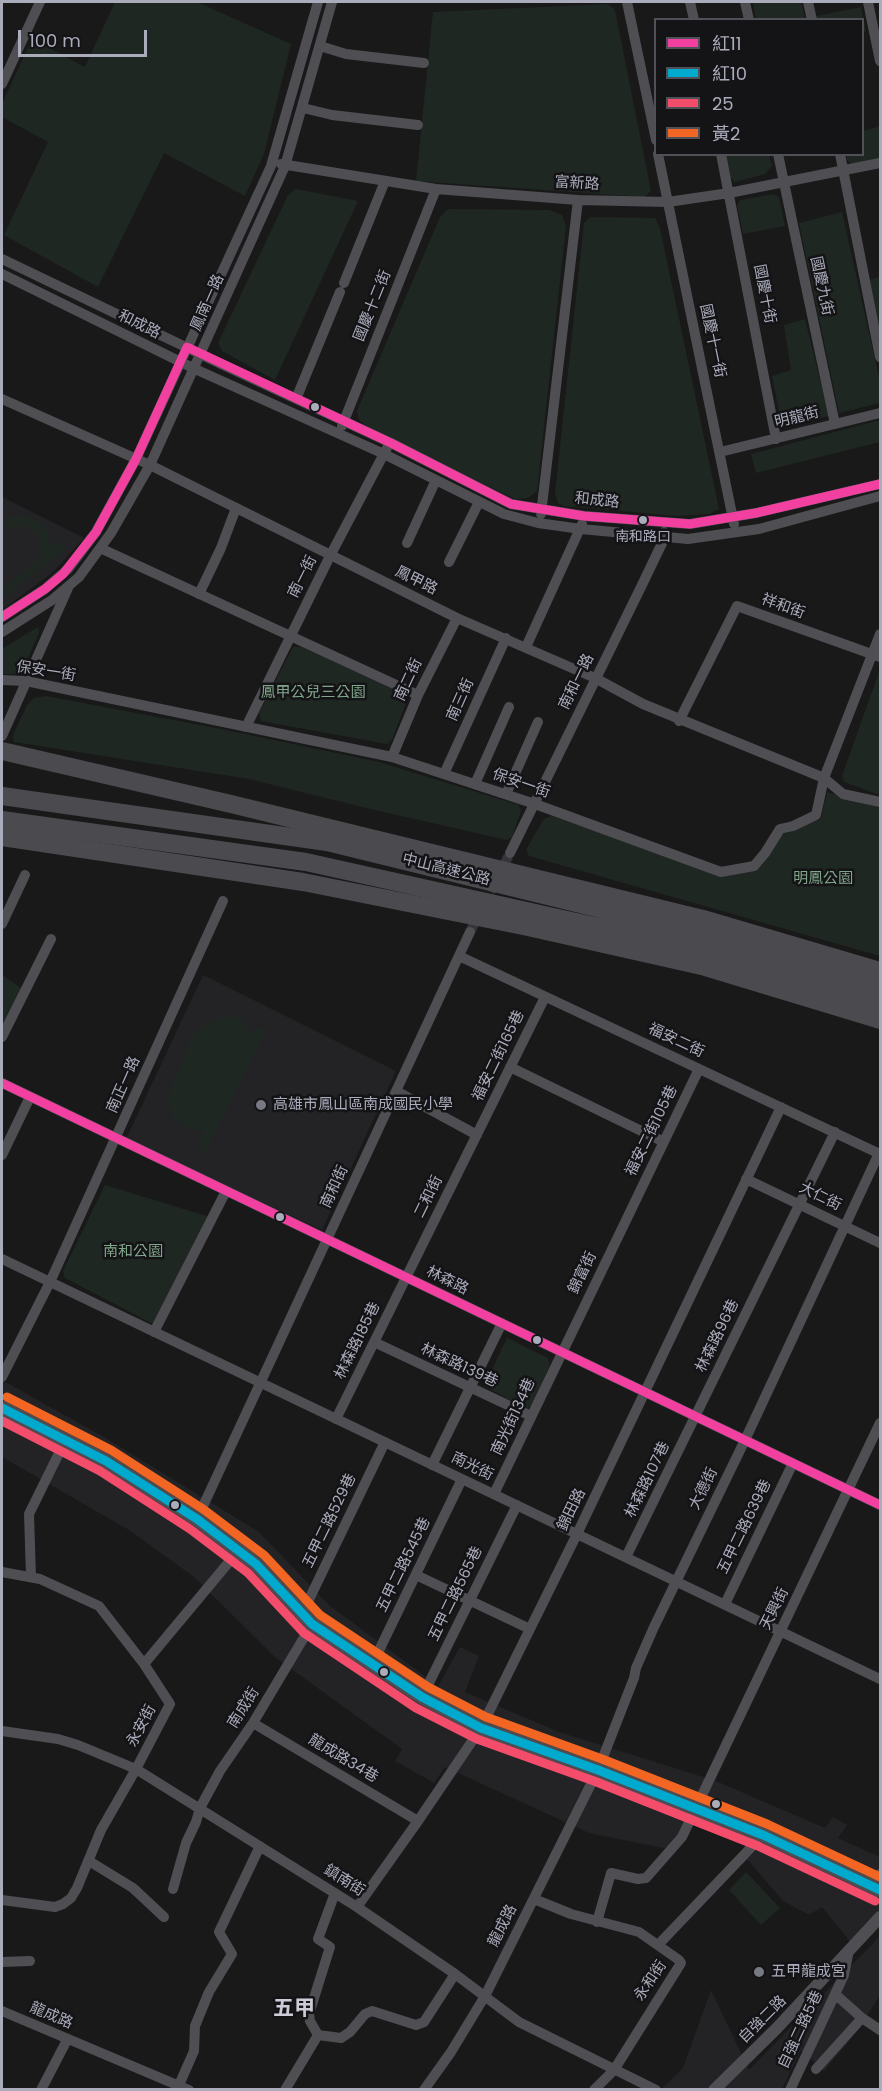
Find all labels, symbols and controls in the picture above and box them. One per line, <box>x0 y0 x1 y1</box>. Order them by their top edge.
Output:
scale bar <box>21 18 150 56</box>
legend <box>654 18 864 156</box>
text: 100 m <box>29 28 81 53</box>
text: 紅11 <box>712 31 742 56</box>
text: 紅10 <box>712 61 747 86</box>
text: 25 <box>712 91 734 116</box>
text: 黃2 <box>712 121 740 146</box>
street label: 富新路 <box>554 174 600 194</box>
street label: 國慶九街 <box>806 255 836 317</box>
street label: 國慶十街 <box>749 263 779 325</box>
street label: 國慶十二街 <box>351 268 395 344</box>
street label: 鳳南一路 <box>188 272 228 334</box>
street label: 國慶十一街 <box>695 302 729 380</box>
street label: 和成路 <box>115 307 163 343</box>
unlabelled marker <box>309 401 321 413</box>
street label: 明龍街 <box>773 404 821 432</box>
street label: 和成路 <box>574 490 620 512</box>
marker: 南和路口 <box>637 514 649 526</box>
place label: 南和路口 <box>615 529 671 545</box>
street label: 南一街 <box>285 553 321 601</box>
street label: 鳳甲路 <box>392 563 440 599</box>
street label: 祥和街 <box>759 591 807 623</box>
street label: 南和一路 <box>556 651 598 713</box>
street label: 南二街 <box>391 656 427 704</box>
street label: 保安一街 <box>15 658 77 686</box>
street label: 南三街 <box>444 676 478 724</box>
park label: 鳳甲公兒三公園 <box>261 684 365 702</box>
street label: 保安一街 <box>490 766 552 802</box>
street label: 中山高速公路 <box>400 850 492 890</box>
park label: 明鳳公園 <box>793 870 853 888</box>
street label: 福安二街165巷 <box>469 1008 529 1104</box>
street label: 福安二街 <box>645 1020 707 1062</box>
street label: 南正一路 <box>104 1054 144 1116</box>
street label: 福安二街105巷 <box>622 1083 682 1179</box>
place label: 高雄市鳳山區南成國民小學 <box>273 1096 453 1114</box>
marker: 高雄市鳳山區南成國民小學 <box>254 1098 268 1112</box>
street label: 南和街 <box>317 1163 353 1211</box>
street label: 二和街 <box>411 1173 447 1221</box>
street label: 大仁街 <box>796 1179 844 1215</box>
unlabelled marker <box>274 1211 286 1223</box>
park label: 南和公園 <box>103 1243 163 1261</box>
street label: 錦富街 <box>565 1249 601 1297</box>
street label: 林森路 <box>423 1263 471 1299</box>
street label: 林森路96巷 <box>693 1297 743 1375</box>
street label: 林森路185巷 <box>332 1299 384 1383</box>
unlabelled marker <box>531 1334 543 1346</box>
street label: 林森路139巷 <box>418 1340 500 1392</box>
street label: 南光街134巷 <box>488 1376 540 1458</box>
street label: 林森路107巷 <box>622 1439 674 1521</box>
street label: 南光街 <box>448 1449 496 1485</box>
street label: 大德街 <box>686 1465 722 1513</box>
street label: 五甲二路529巷 <box>299 1471 361 1571</box>
street label: 五甲二路639巷 <box>714 1477 776 1577</box>
street label: 錦田路 <box>554 1486 590 1534</box>
unlabelled marker <box>169 1499 181 1511</box>
street label: 五甲二路545巷 <box>373 1515 435 1615</box>
street label: 五甲二路565巷 <box>425 1544 487 1644</box>
street label: 天興街 <box>757 1585 793 1633</box>
unlabelled marker <box>378 1666 390 1678</box>
street label: 南成街 <box>224 1684 264 1732</box>
street label: 永安街 <box>123 1702 161 1750</box>
street label: 龍成路34巷 <box>305 1731 381 1787</box>
unlabelled marker <box>710 1798 722 1810</box>
street label: 鎮南街 <box>320 1861 368 1901</box>
street label: 龍成路 <box>485 1902 521 1950</box>
street label: 永和街 <box>631 1957 671 2005</box>
place label: 五甲龍成宮 <box>771 1963 846 1981</box>
marker: 五甲龍成宮 <box>752 1965 766 1979</box>
street label: 自強二路5巷 <box>775 1988 827 2072</box>
street label: 自強二路 <box>735 1992 791 2048</box>
district label: 五甲 <box>273 1997 315 2023</box>
street label: 龍成路 <box>27 1999 75 2033</box>

